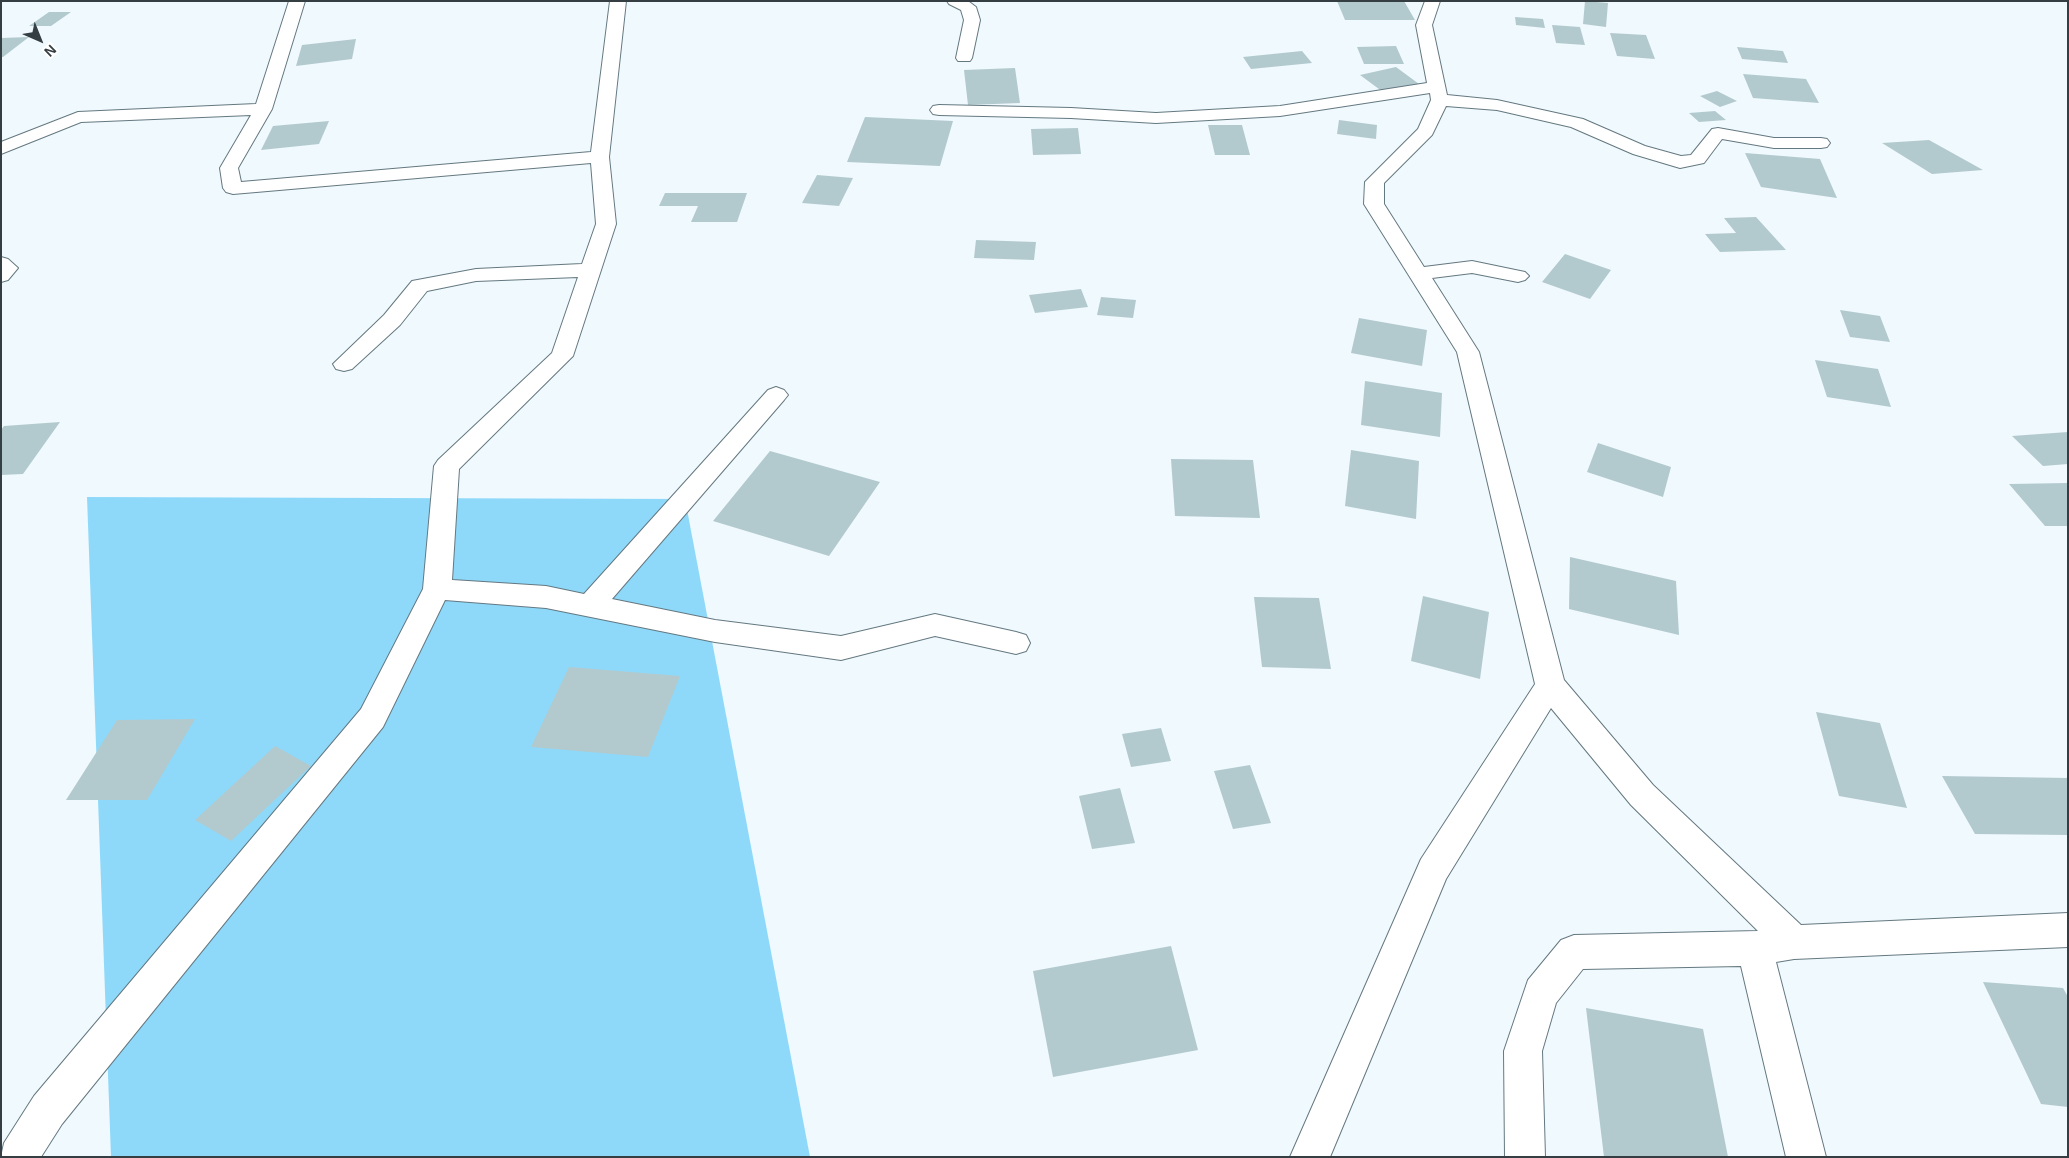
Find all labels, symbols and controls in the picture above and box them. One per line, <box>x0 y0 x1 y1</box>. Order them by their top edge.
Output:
north arrow <box>15 15 65 65</box>
text: N <box>41 42 60 60</box>

